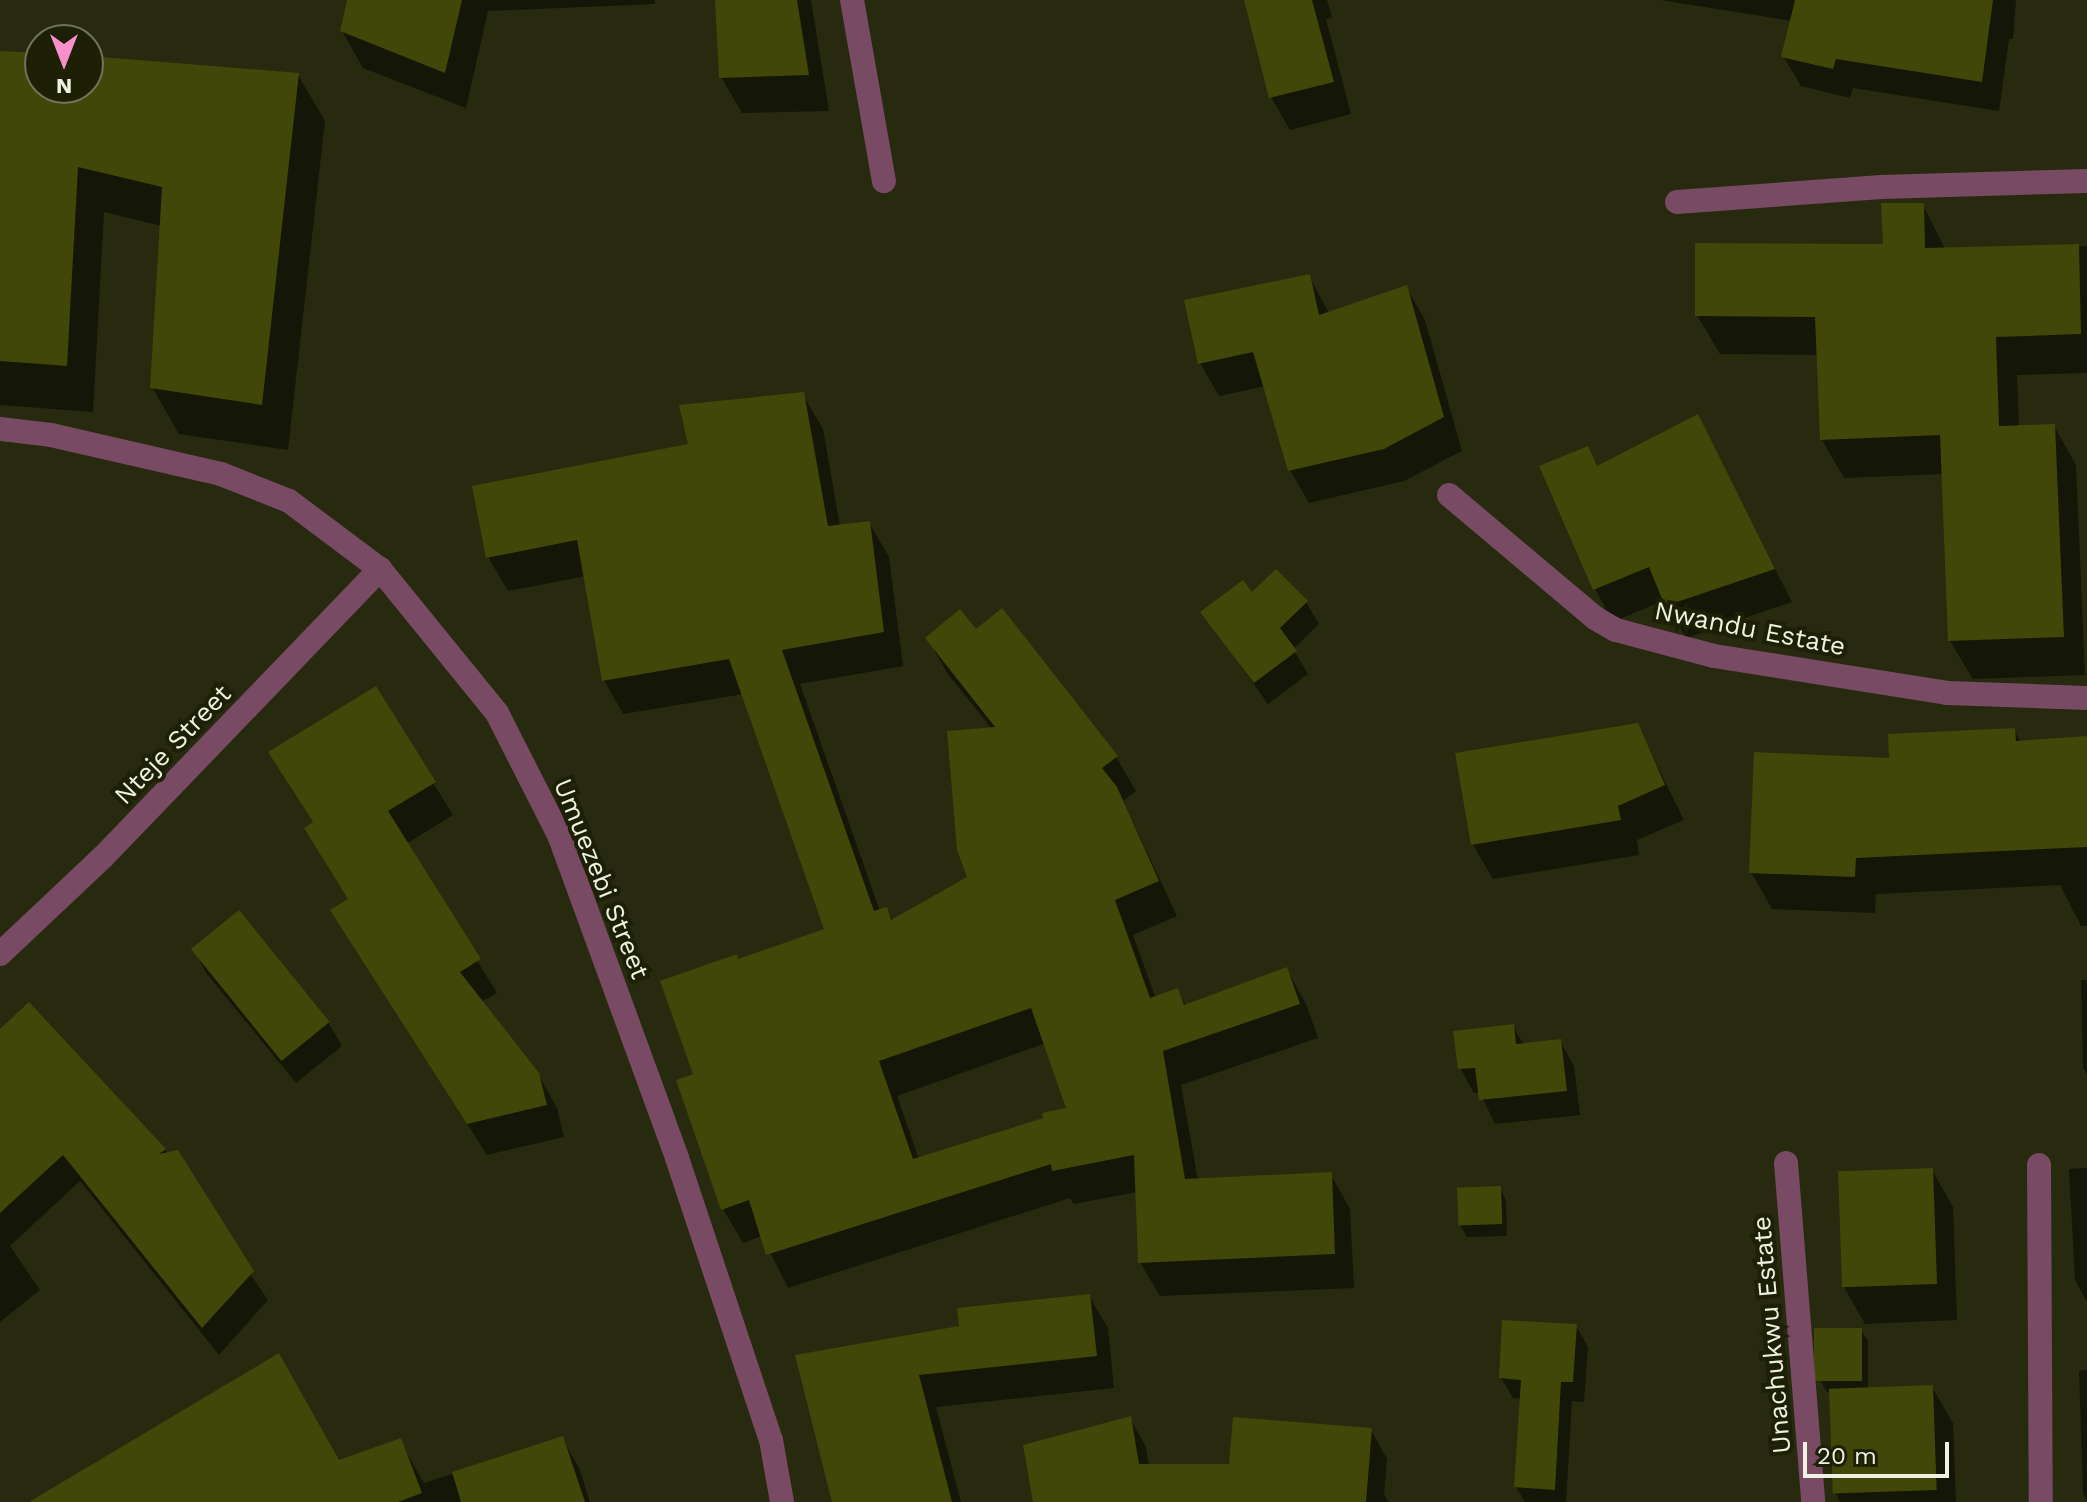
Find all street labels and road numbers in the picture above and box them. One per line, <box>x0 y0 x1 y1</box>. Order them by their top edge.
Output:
street label: Nwandu Estate <box>1652 595 1848 663</box>
street label: Nteje Street <box>108 679 238 811</box>
street label: Umuezebi Street <box>547 774 655 984</box>
street label: Unachukwu Estate <box>1746 1215 1798 1455</box>

